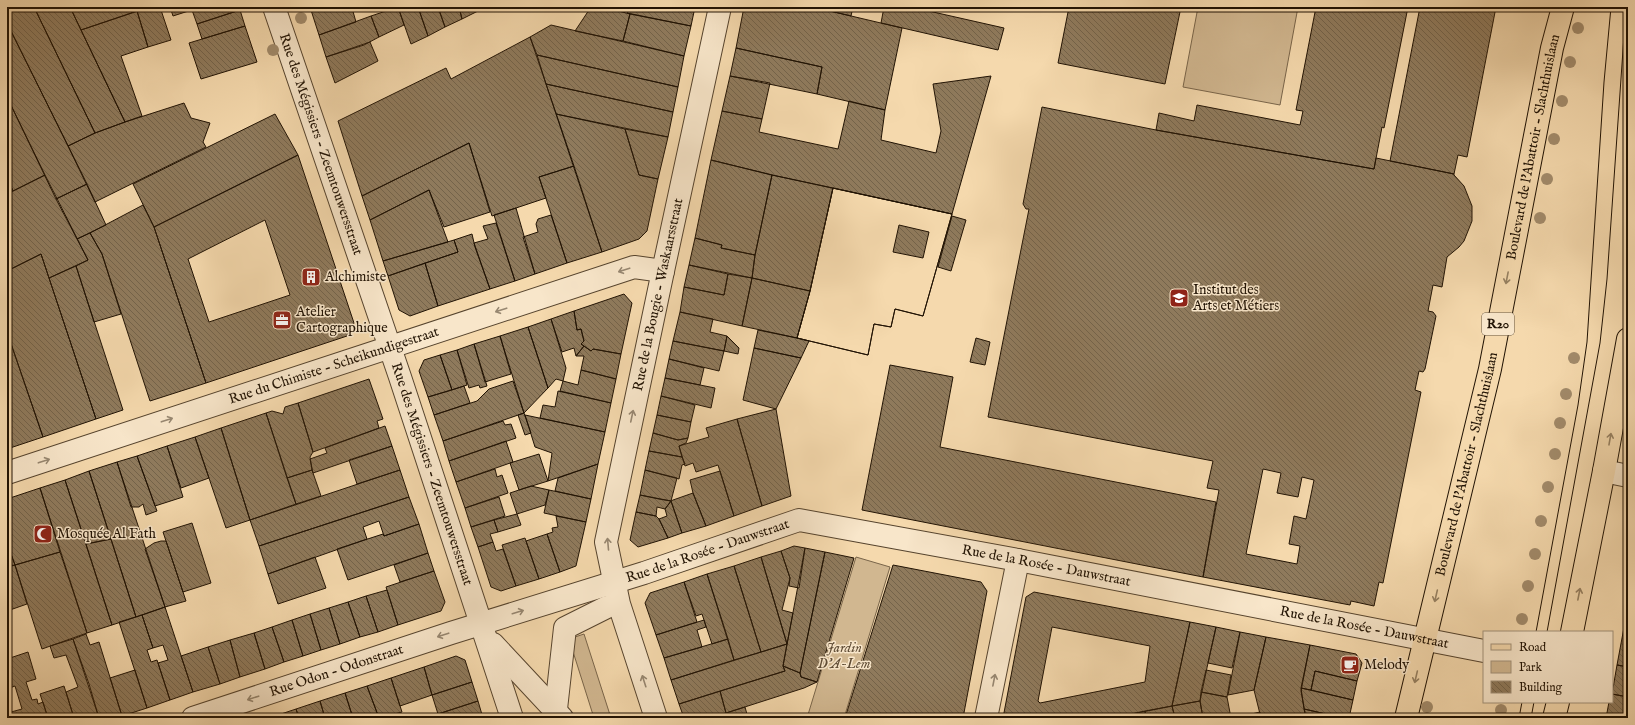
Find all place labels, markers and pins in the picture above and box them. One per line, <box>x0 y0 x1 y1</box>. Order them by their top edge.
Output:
building icon: Alchimiste <box>300 266 322 288</box>
place label: Alchimiste <box>324 268 387 286</box>
place label: Institut des Arts et Métiers <box>1192 281 1279 315</box>
school or university icon: Institut des Arts et Métiers <box>1168 287 1190 309</box>
place label: Atelier Cartographique <box>295 303 388 337</box>
office icon: Atelier Cartographique <box>271 309 293 331</box>
mosque icon: Mosquée Al Fath <box>32 523 54 545</box>
place label: Mosquée Al Fath <box>57 525 156 543</box>
cafe icon: Melody <box>1339 654 1361 676</box>
place label: Melody <box>1364 656 1409 674</box>

